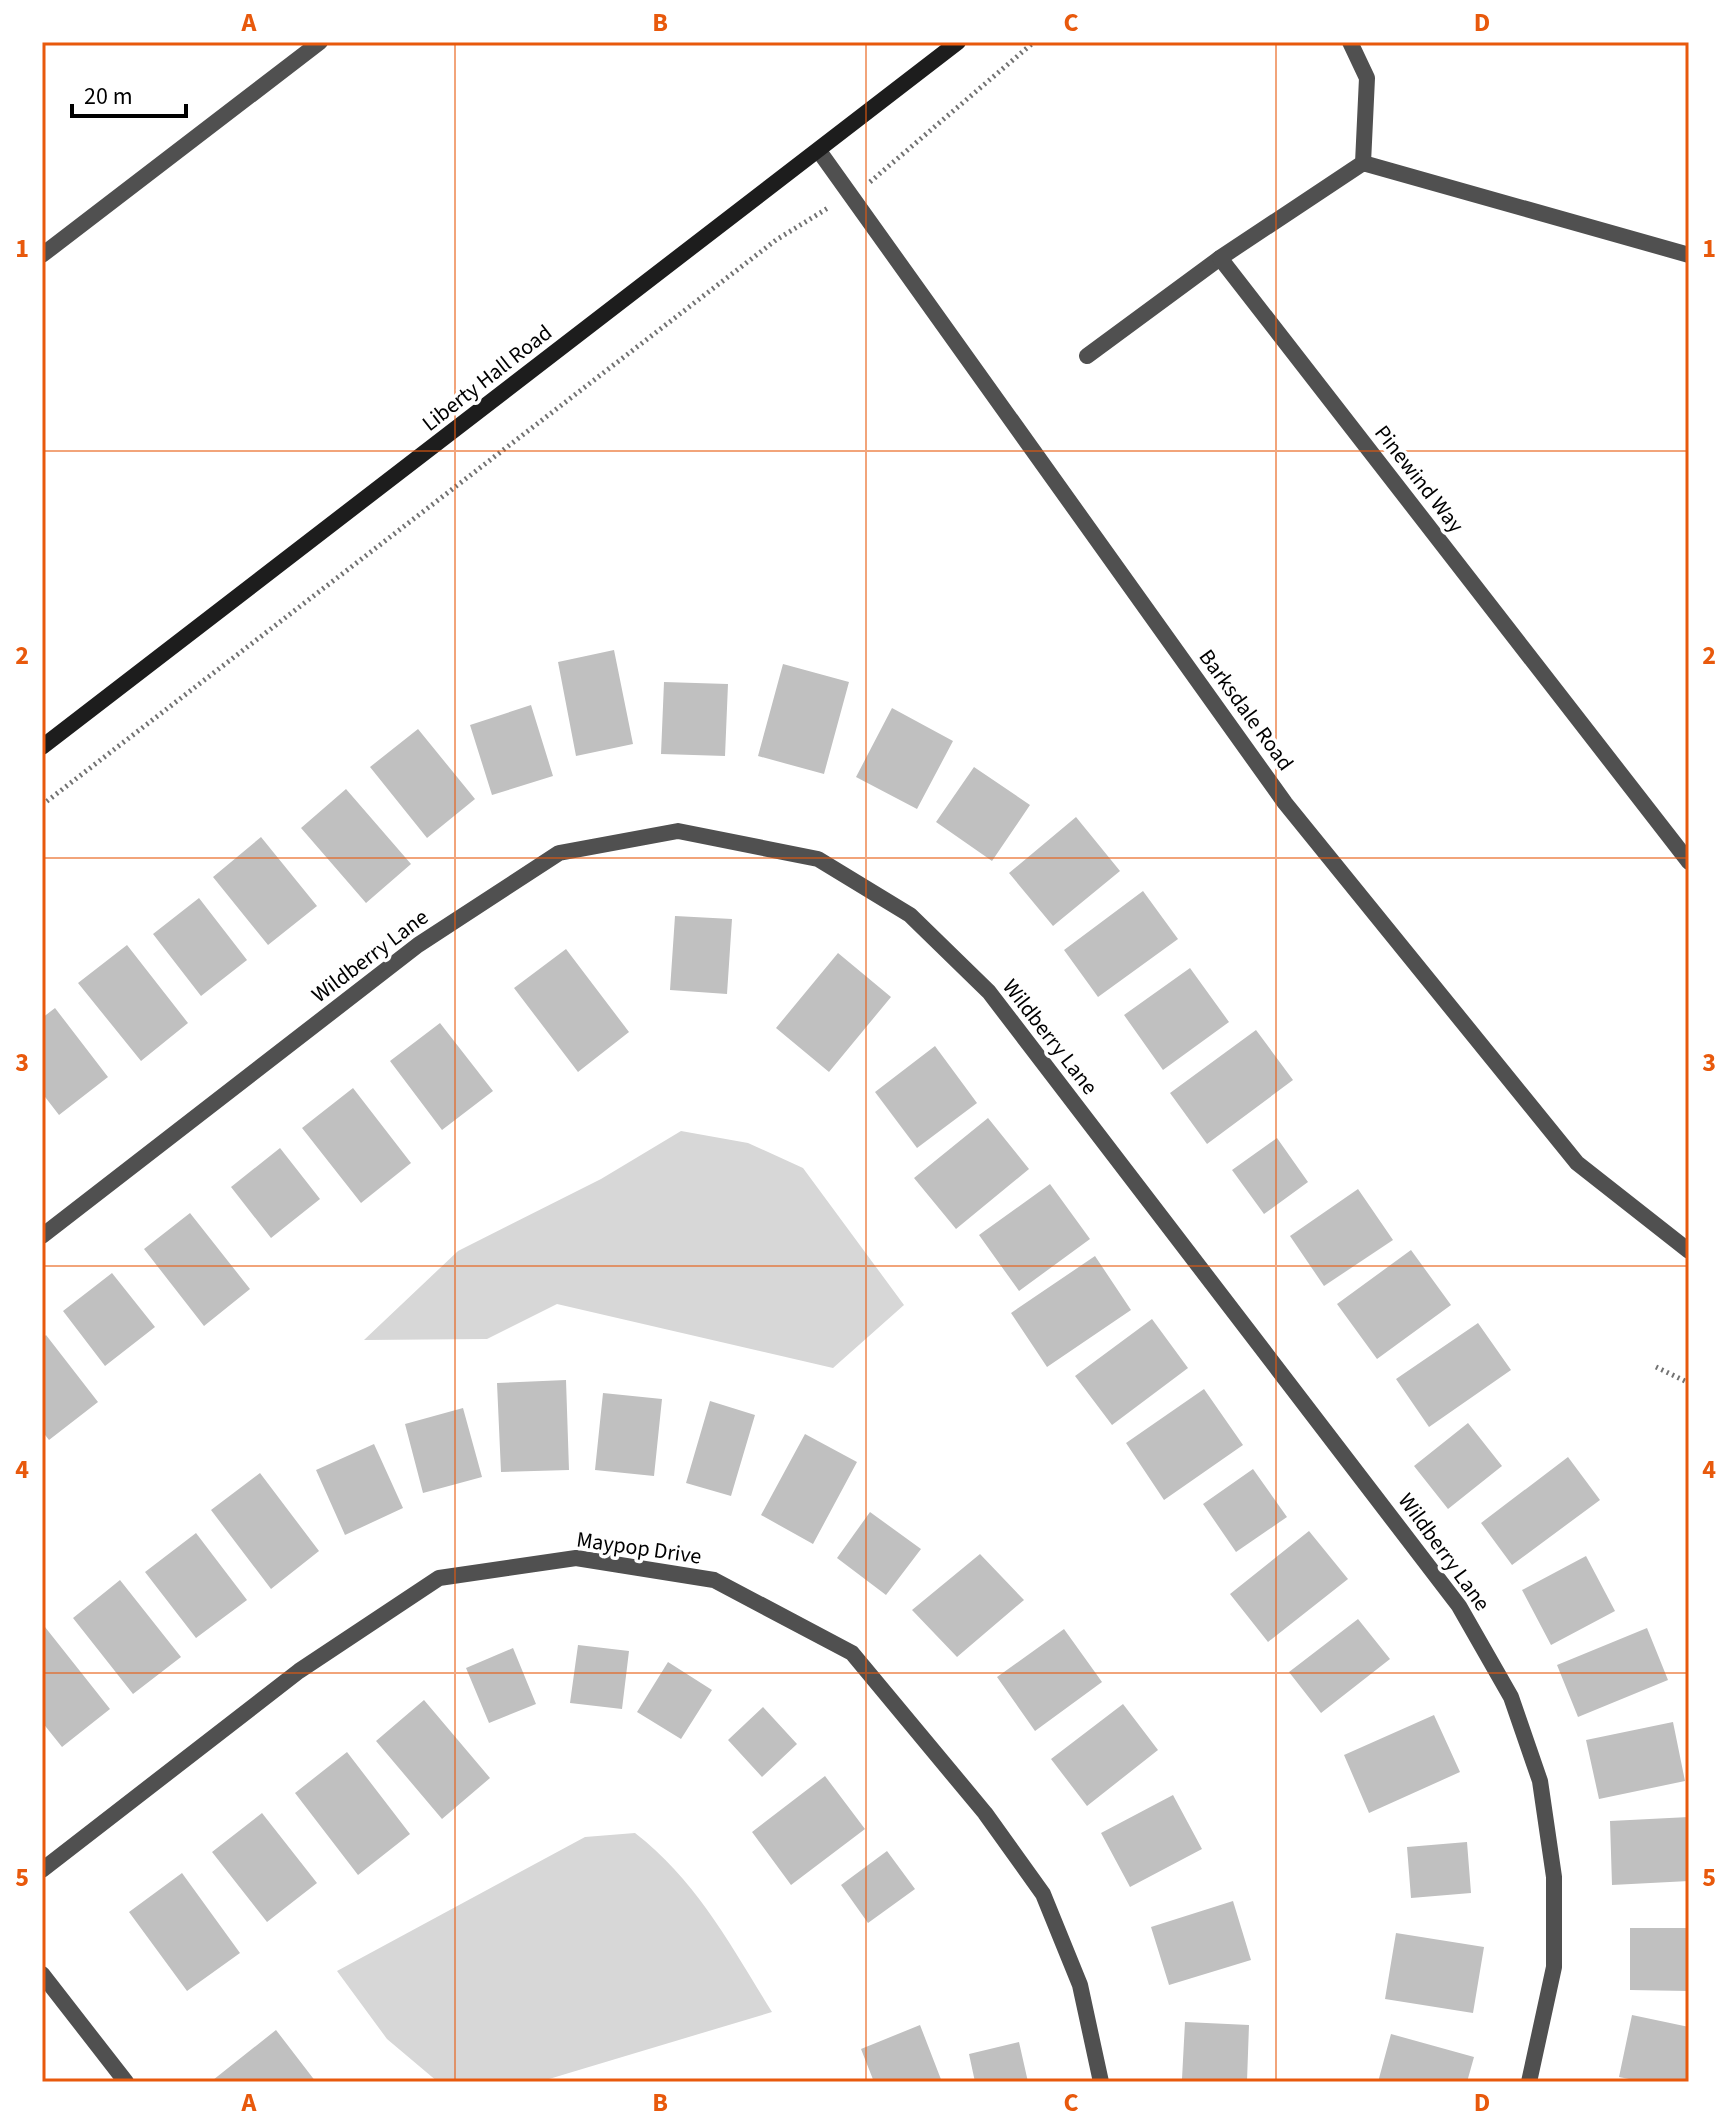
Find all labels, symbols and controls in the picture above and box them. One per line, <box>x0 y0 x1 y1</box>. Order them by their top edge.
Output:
text: A <box>241 4 258 41</box>
text: B <box>652 4 668 41</box>
text: C <box>1063 4 1079 41</box>
text: D <box>1474 4 1490 41</box>
scale bar <box>72 68 186 118</box>
text: 20 m <box>84 79 133 114</box>
text: 1 <box>15 230 29 267</box>
text: 1 <box>1702 230 1716 267</box>
street label: Liberty Hall Road <box>415 317 559 439</box>
street label: Pinewind Way <box>1367 418 1472 540</box>
text: 2 <box>15 637 29 674</box>
text: 2 <box>1702 637 1716 674</box>
street label: Barksdale Road <box>1191 643 1301 777</box>
street label: Wildberry Lane <box>305 901 435 1011</box>
street label: Wildberry Lane <box>995 972 1105 1102</box>
text: 3 <box>15 1044 29 1081</box>
text: 3 <box>1702 1044 1716 1081</box>
text: 4 <box>15 1451 29 1488</box>
text: 4 <box>1702 1451 1716 1488</box>
street label: Wildberry Lane <box>1390 1486 1498 1618</box>
street label: Maypop Drive <box>574 1523 704 1573</box>
text: 5 <box>15 1859 29 1896</box>
text: 5 <box>1702 1859 1716 1896</box>
text: A <box>241 2084 258 2121</box>
text: B <box>652 2084 668 2121</box>
text: C <box>1063 2084 1079 2121</box>
text: D <box>1474 2084 1490 2121</box>

